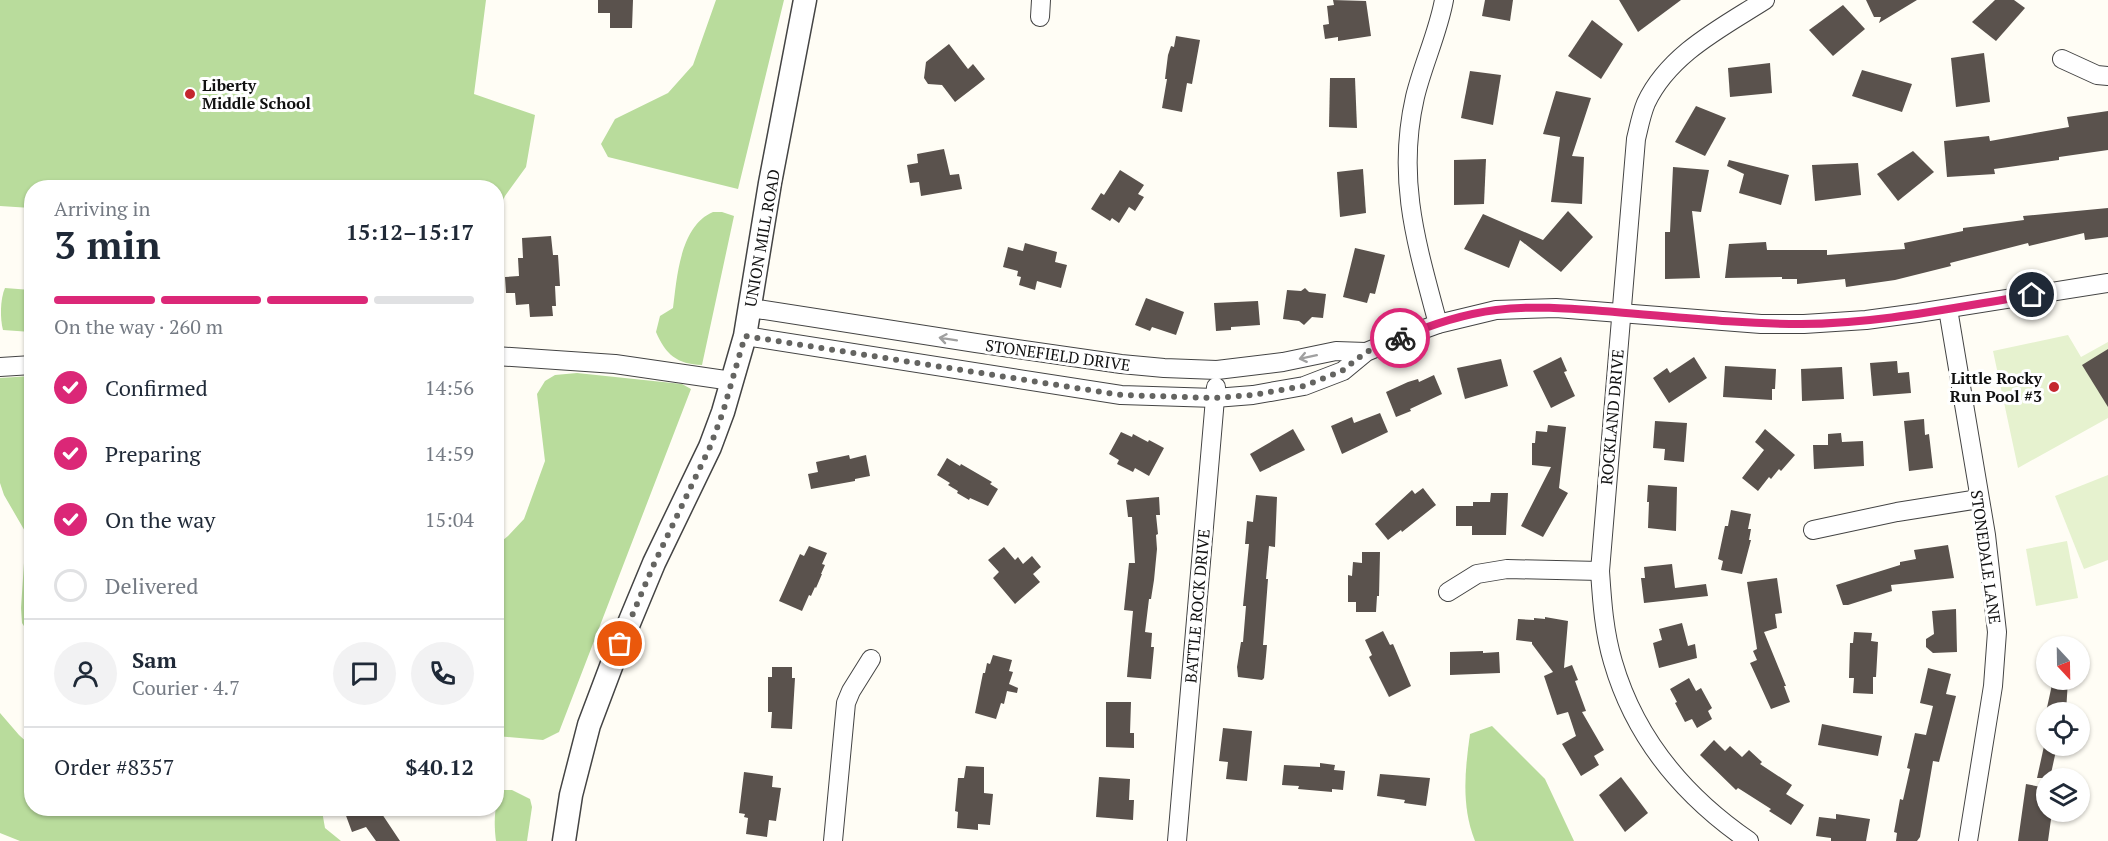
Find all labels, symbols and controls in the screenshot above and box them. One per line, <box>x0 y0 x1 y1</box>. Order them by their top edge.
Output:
place label: Liberty Middle School <box>202 74 311 114</box>
marker: Liberty Middle School <box>183 87 197 101</box>
street label: UNION MILL ROAD <box>739 167 785 309</box>
text: Arriving in <box>54 195 150 222</box>
text: 15:12–15:17 <box>346 217 474 246</box>
text: 3 min <box>54 218 161 270</box>
pin <box>2006 269 2057 320</box>
icon: home <box>2015 278 2048 311</box>
courier <box>1370 308 1430 368</box>
text: On the way · 260 m <box>54 313 223 340</box>
icon: bike <box>1384 322 1417 355</box>
one-way arrow <box>939 333 959 344</box>
street label: STONEFIELD DRIVE <box>984 334 1132 376</box>
street label: ROCKLAND DRIVE <box>1595 348 1629 486</box>
one-way arrow <box>1299 352 1318 363</box>
place label: Little Rocky Run Pool #3 <box>1950 367 2043 407</box>
icon: check <box>54 371 87 404</box>
text: Confirmed <box>105 373 208 402</box>
text: 14:56 <box>425 374 474 401</box>
marker: Little Rocky Run Pool #3 <box>2047 380 2061 394</box>
icon: check <box>54 437 87 470</box>
text: Preparing <box>105 439 201 468</box>
text: 14:59 <box>425 440 474 467</box>
street label: STONEDALE LANE <box>1966 489 2006 625</box>
icon: check <box>54 503 87 536</box>
text: On the way <box>105 505 215 534</box>
text: 15:04 <box>425 506 474 533</box>
street label: BATTLE ROCK DRIVE <box>1179 528 1215 684</box>
text: Delivered <box>105 571 198 600</box>
pin <box>594 618 645 669</box>
icon: bag <box>603 627 636 660</box>
north arrow <box>2036 636 2090 690</box>
map controls <box>2036 636 2090 822</box>
button: person <box>54 642 117 705</box>
button: chat <box>333 642 396 705</box>
button: phone <box>411 642 474 705</box>
text: Sam <box>132 645 177 674</box>
text: Courier · 4.7 <box>132 674 240 701</box>
button: locate <box>2036 702 2090 756</box>
text: Order #8357 <box>54 752 174 781</box>
text: $40.12 <box>405 752 474 781</box>
button: layers <box>2036 768 2090 822</box>

